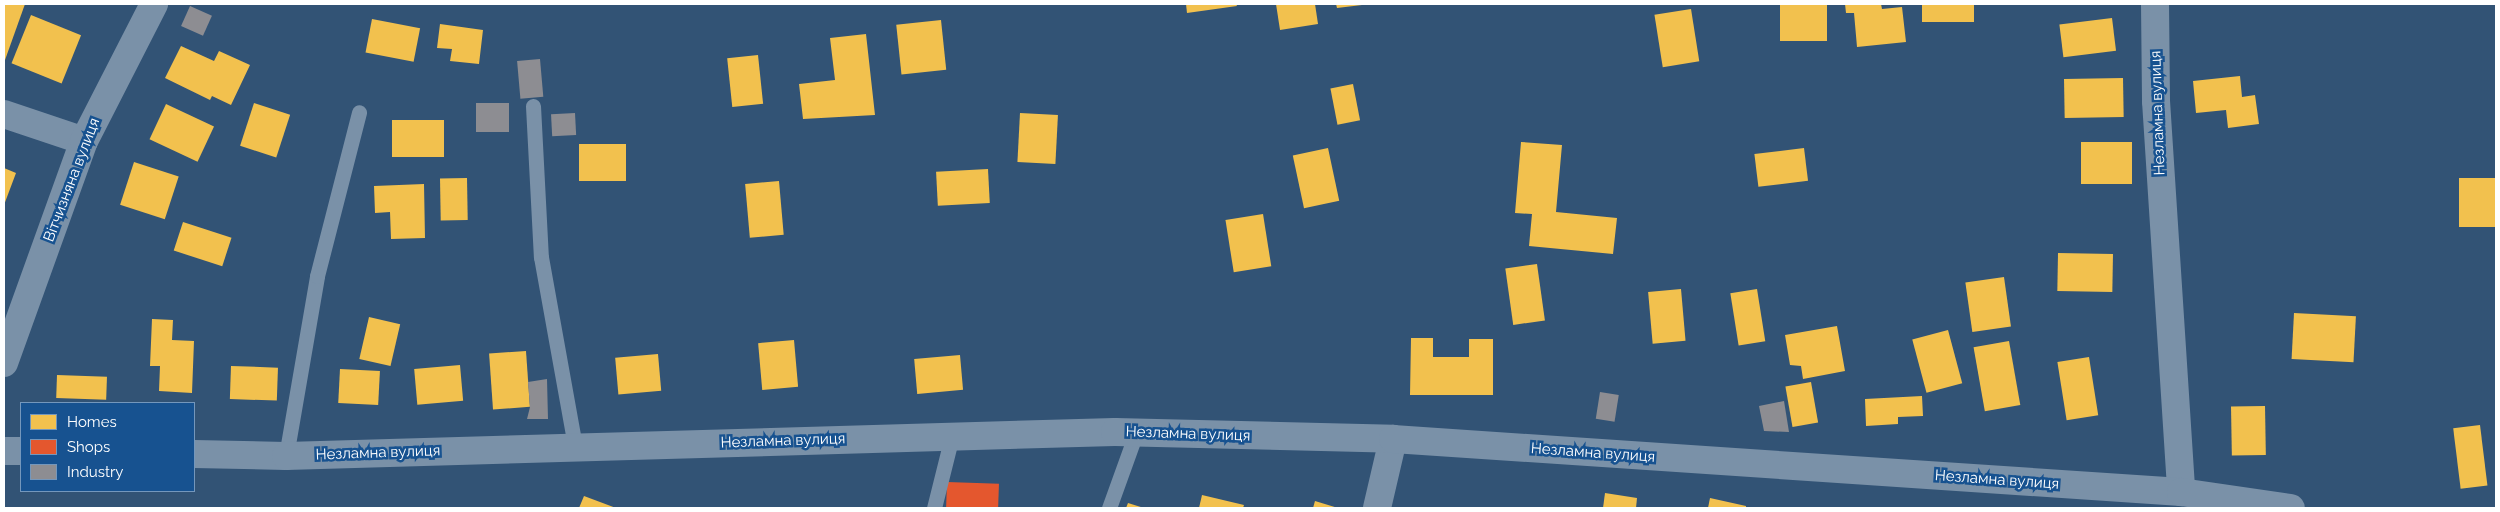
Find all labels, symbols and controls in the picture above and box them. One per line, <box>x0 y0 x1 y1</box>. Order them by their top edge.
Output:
street label: Незламна вулиця <box>2147 50 2169 176</box>
street label: Вітчизняна вулиця <box>40 115 104 245</box>
legend <box>20 402 195 492</box>
text: Homes <box>67 413 117 431</box>
street label: Незламна вулиця <box>1125 423 1251 445</box>
street label: Незламна вулиця <box>720 430 846 452</box>
text: Shops <box>67 438 110 456</box>
street label: Незламна вулиця <box>1530 440 1656 466</box>
street label: Незламна вулиця <box>315 442 441 464</box>
text: Industry <box>67 463 123 481</box>
street label: Незламна вулиця <box>1934 467 2060 493</box>

